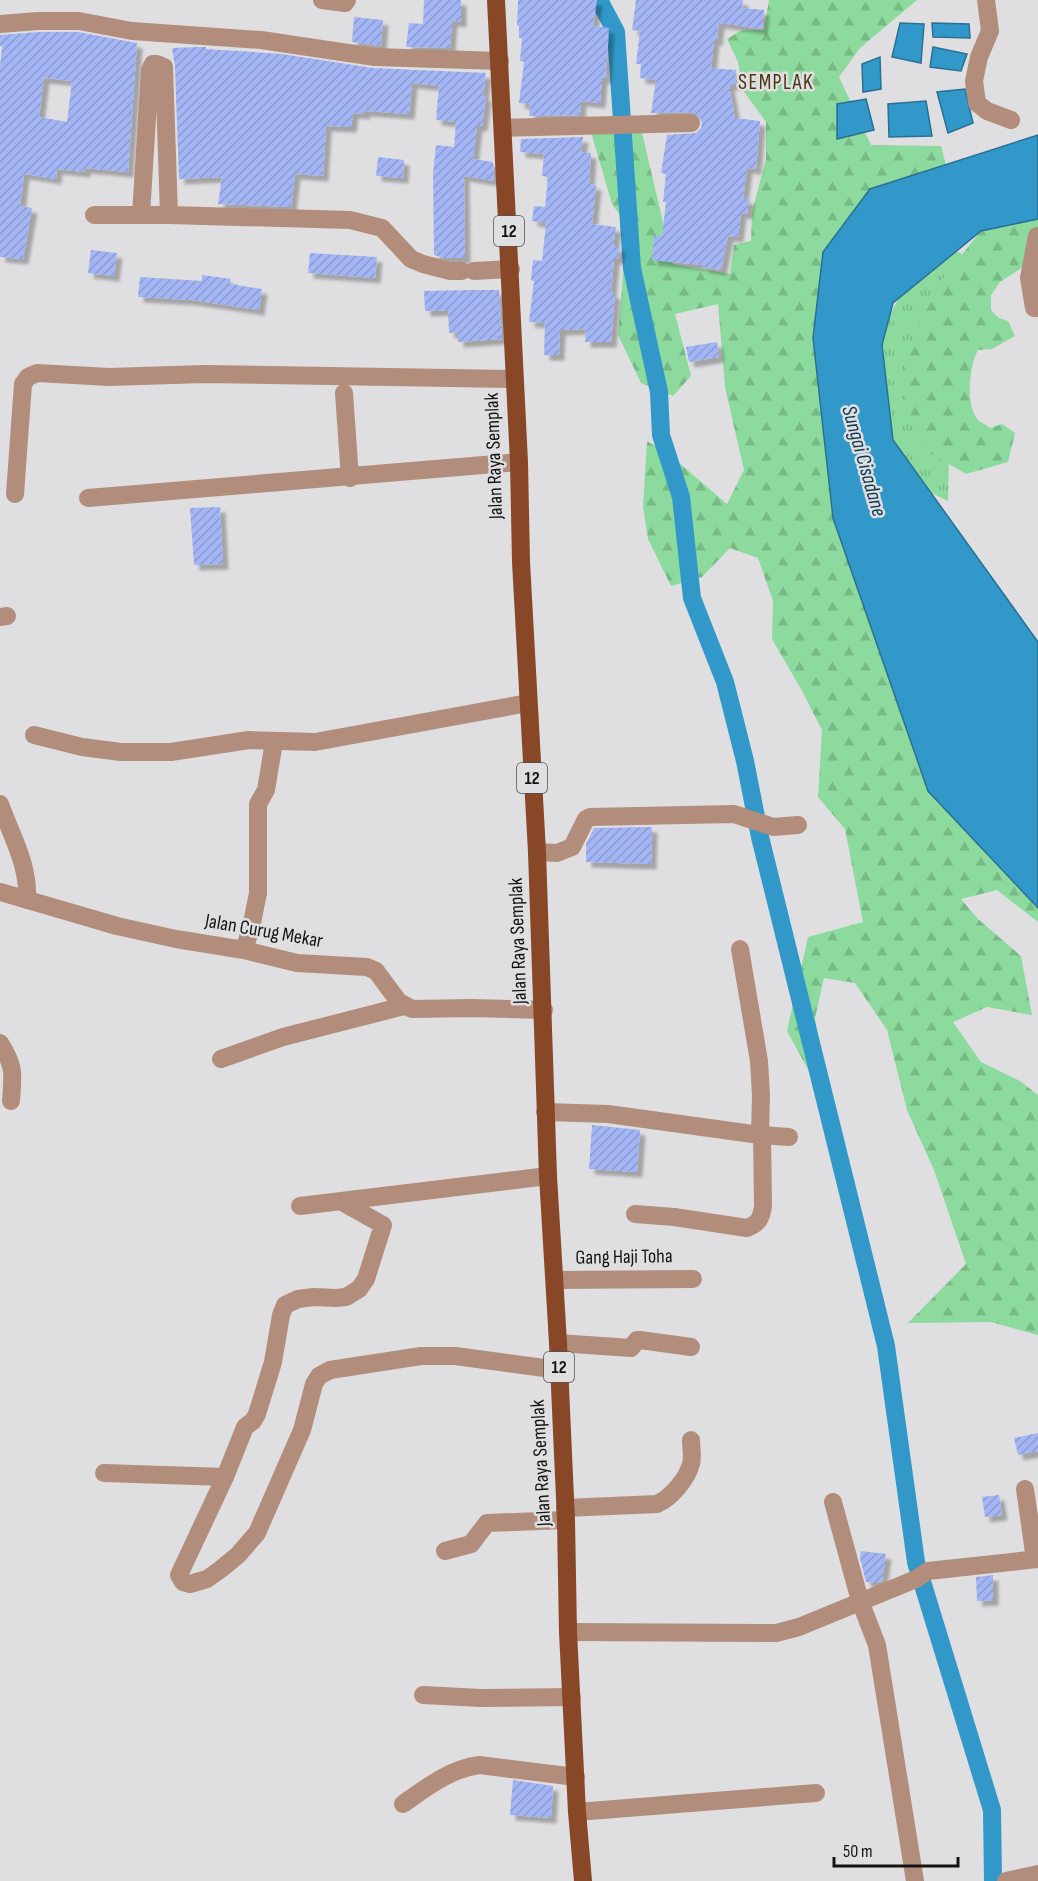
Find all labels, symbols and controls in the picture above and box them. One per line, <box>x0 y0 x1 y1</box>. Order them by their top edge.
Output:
district label: SEMPLAK <box>738 70 814 95</box>
road number: 12 <box>494 216 524 246</box>
street label: Jalan Raya Semplak <box>480 392 508 521</box>
water label: Sungai Cisadane <box>836 403 892 519</box>
road number: 12 <box>517 763 547 793</box>
street label: Jalan Raya Semplak <box>504 877 532 1006</box>
street label: Jalan Curug Mekar <box>202 909 325 953</box>
street label: Gang Haji Toha <box>575 1244 673 1270</box>
road number: 12 <box>544 1352 574 1382</box>
street label: Jalan Raya Semplak <box>526 1399 556 1528</box>
scale bar <box>834 1830 958 1868</box>
text: 50 m <box>843 1841 873 1862</box>

